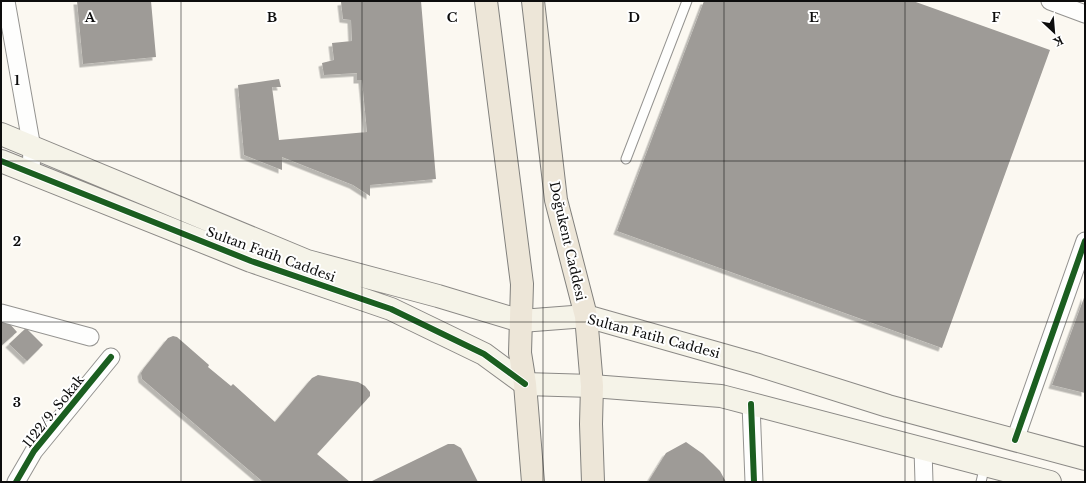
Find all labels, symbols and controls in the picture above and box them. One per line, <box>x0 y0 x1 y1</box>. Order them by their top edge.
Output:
text: A <box>84 9 96 26</box>
text: B <box>267 9 277 26</box>
text: C <box>447 9 458 26</box>
text: D <box>628 9 640 26</box>
text: E <box>809 9 819 26</box>
text: F <box>992 9 1001 26</box>
north arrow <box>1034 12 1074 52</box>
text: K <box>1050 33 1066 50</box>
text: 1 <box>14 72 20 89</box>
street label: Doğukent Caddesi <box>546 180 590 303</box>
street label: Sultan Fatih Caddesi <box>204 223 338 286</box>
text: 2 <box>13 233 21 250</box>
street label: Sultan Fatih Caddesi <box>586 311 723 363</box>
street label: 1122/9. Sokak <box>19 371 88 451</box>
text: 3 <box>13 394 21 411</box>

